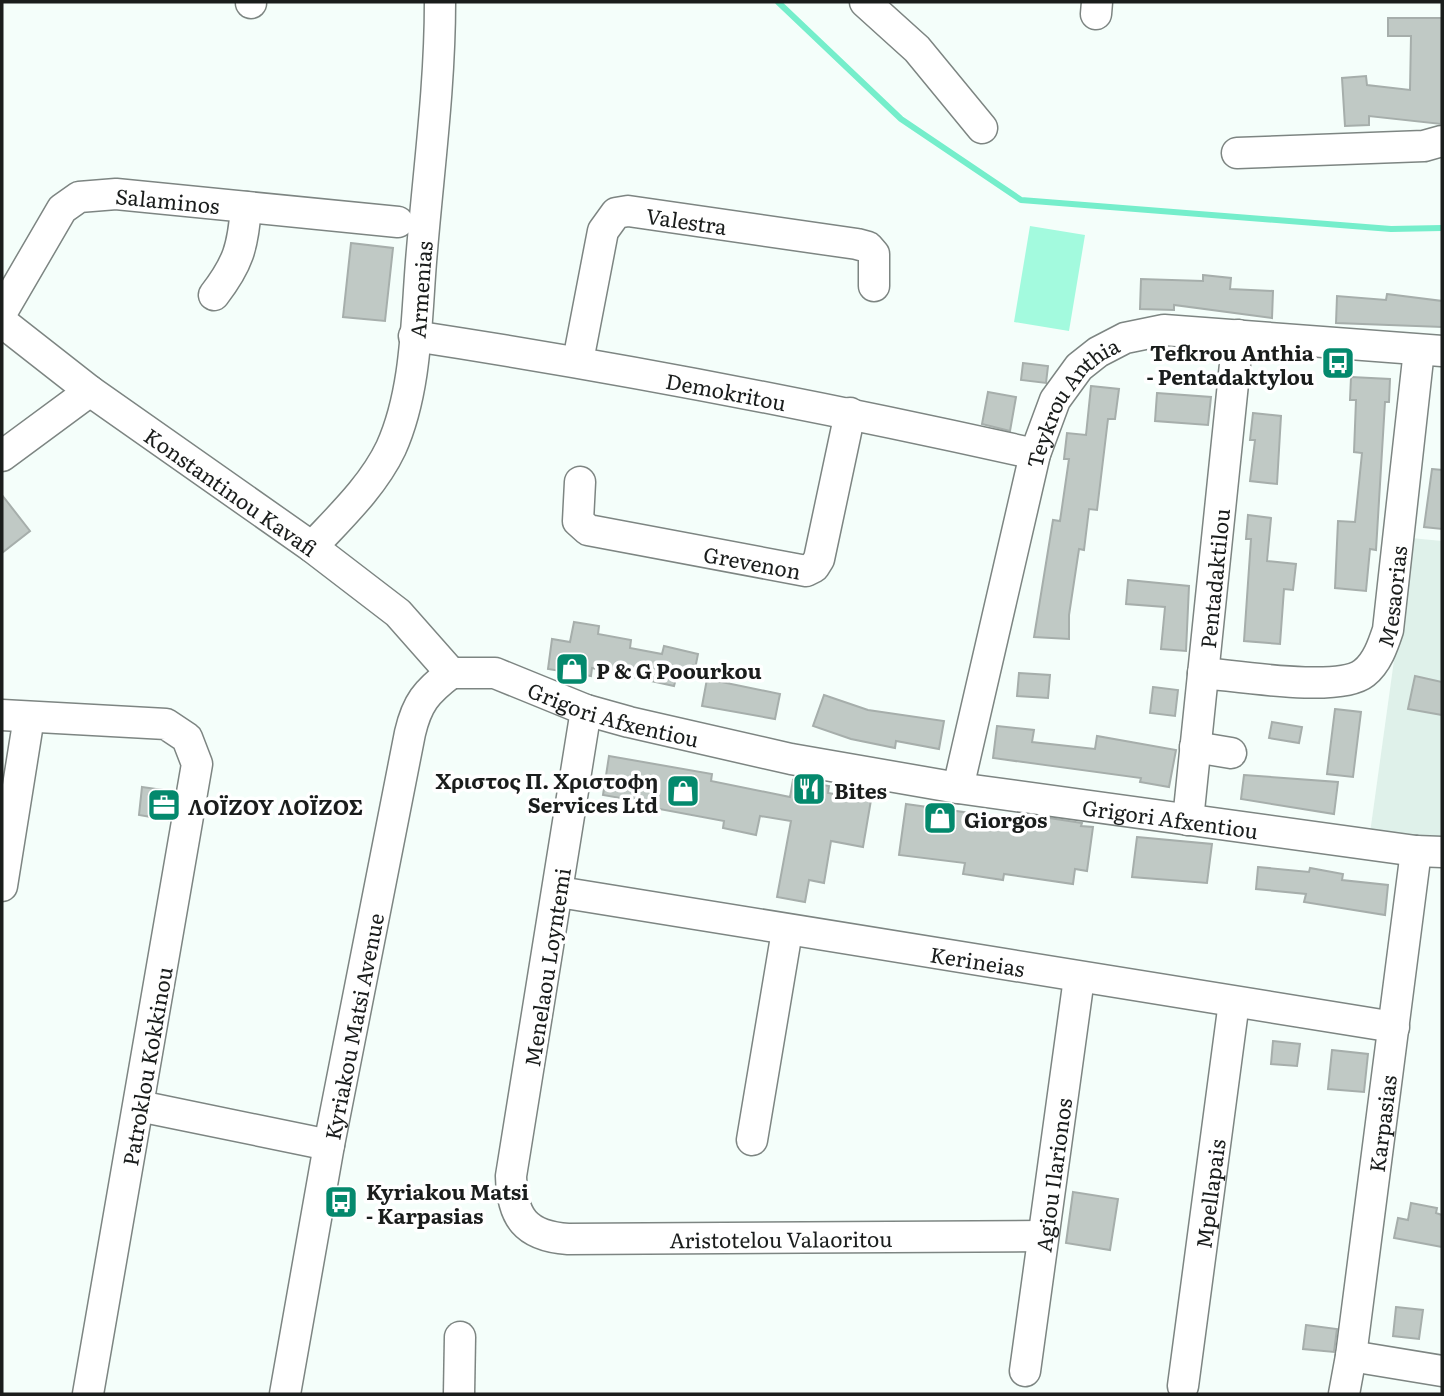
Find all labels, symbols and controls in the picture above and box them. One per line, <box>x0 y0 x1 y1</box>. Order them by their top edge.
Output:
street label: Salaminos <box>114 179 221 220</box>
street label: Valestra <box>644 198 730 241</box>
street label: Armenias <box>400 240 438 339</box>
street label: Teykrou Anthia <box>1017 328 1125 471</box>
place label: Tefkrou Anthia - Pentadaktylou <box>1146 336 1315 391</box>
bus stop icon: Tefkrou Anthia - Pentadaktylou <box>1319 344 1357 382</box>
street label: Demokritou <box>664 363 789 417</box>
street label: Konstantinou Kavafi <box>139 419 325 562</box>
street label: Pentadaktilou <box>1190 507 1236 650</box>
street label: Grevenon <box>701 537 804 585</box>
street label: Mesaorias <box>1368 544 1413 651</box>
shop icon: P & G Poourkou <box>553 650 591 688</box>
place label: P & G Poourkou <box>596 654 762 685</box>
street label: Grigori Afxentiou <box>524 673 702 753</box>
place label: Χριστος Π. Χριστοφη Services Ltd <box>435 764 658 819</box>
restaurant icon: Bites <box>790 770 828 808</box>
shop icon: Χριστος Π. Χριστοφη Services Ltd <box>664 772 702 810</box>
place label: Bites <box>834 774 887 805</box>
office icon: ΛΟΪΖΟΥ ΛΟΪΖΟΣ <box>145 786 183 824</box>
place label: ΛΟΪΖΟΥ ΛΟΪΖΟΣ <box>188 790 363 821</box>
street label: Grigori Afxentiou <box>1080 790 1260 845</box>
shop icon: Giorgos <box>921 799 959 837</box>
place label: Giorgos <box>964 803 1048 834</box>
street label: Menelaou Loyntemi <box>515 865 577 1069</box>
street label: Kyriakou Matsi Avenue <box>315 910 390 1142</box>
street label: Kerineias <box>928 937 1027 983</box>
street label: Patroklou Kokkinou <box>113 964 179 1168</box>
street label: Karpasias <box>1359 1073 1403 1174</box>
street label: Agiou Ilarionos <box>1026 1096 1078 1254</box>
street label: Mpellapais <box>1186 1137 1231 1250</box>
place label: Kyriakou Matsi - Karpasias <box>366 1175 529 1230</box>
bus stop icon: Kyriakou Matsi - Karpasias <box>322 1183 360 1221</box>
street label: Aristotelou Valaoritou <box>669 1221 893 1254</box>

